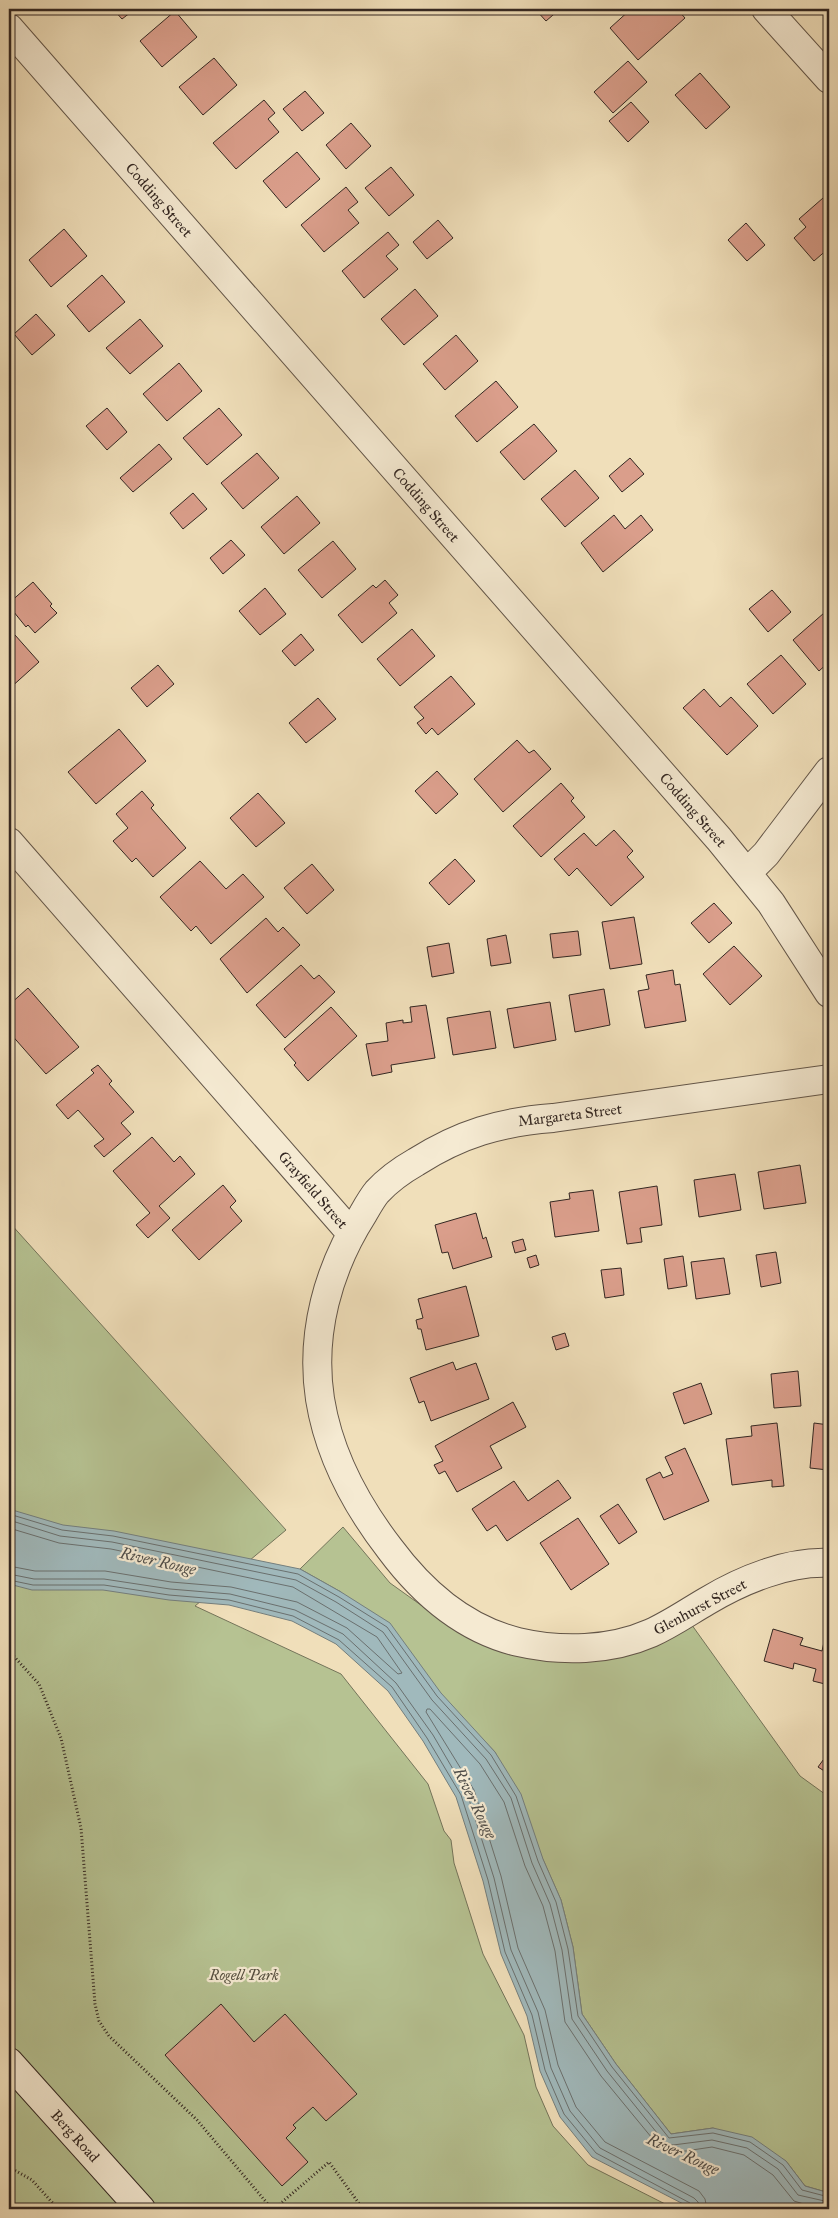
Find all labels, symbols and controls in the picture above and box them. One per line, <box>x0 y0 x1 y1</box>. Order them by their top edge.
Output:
street label: Codding Street <box>122 159 197 241</box>
street label: Codding Street <box>389 464 464 546</box>
street label: Codding Street <box>656 769 731 851</box>
street label: Margareta Street <box>517 1100 624 1130</box>
street label: Grayfield Street <box>274 1148 352 1233</box>
water label: River Rouge <box>117 1543 199 1579</box>
street label: Glenhurst Street <box>651 1575 750 1639</box>
water label: River Rouge <box>449 1763 501 1843</box>
park label: Rogell Park <box>208 1966 279 1984</box>
street label: Berg Road <box>47 2106 103 2166</box>
water label: River Rouge <box>643 2129 723 2179</box>

